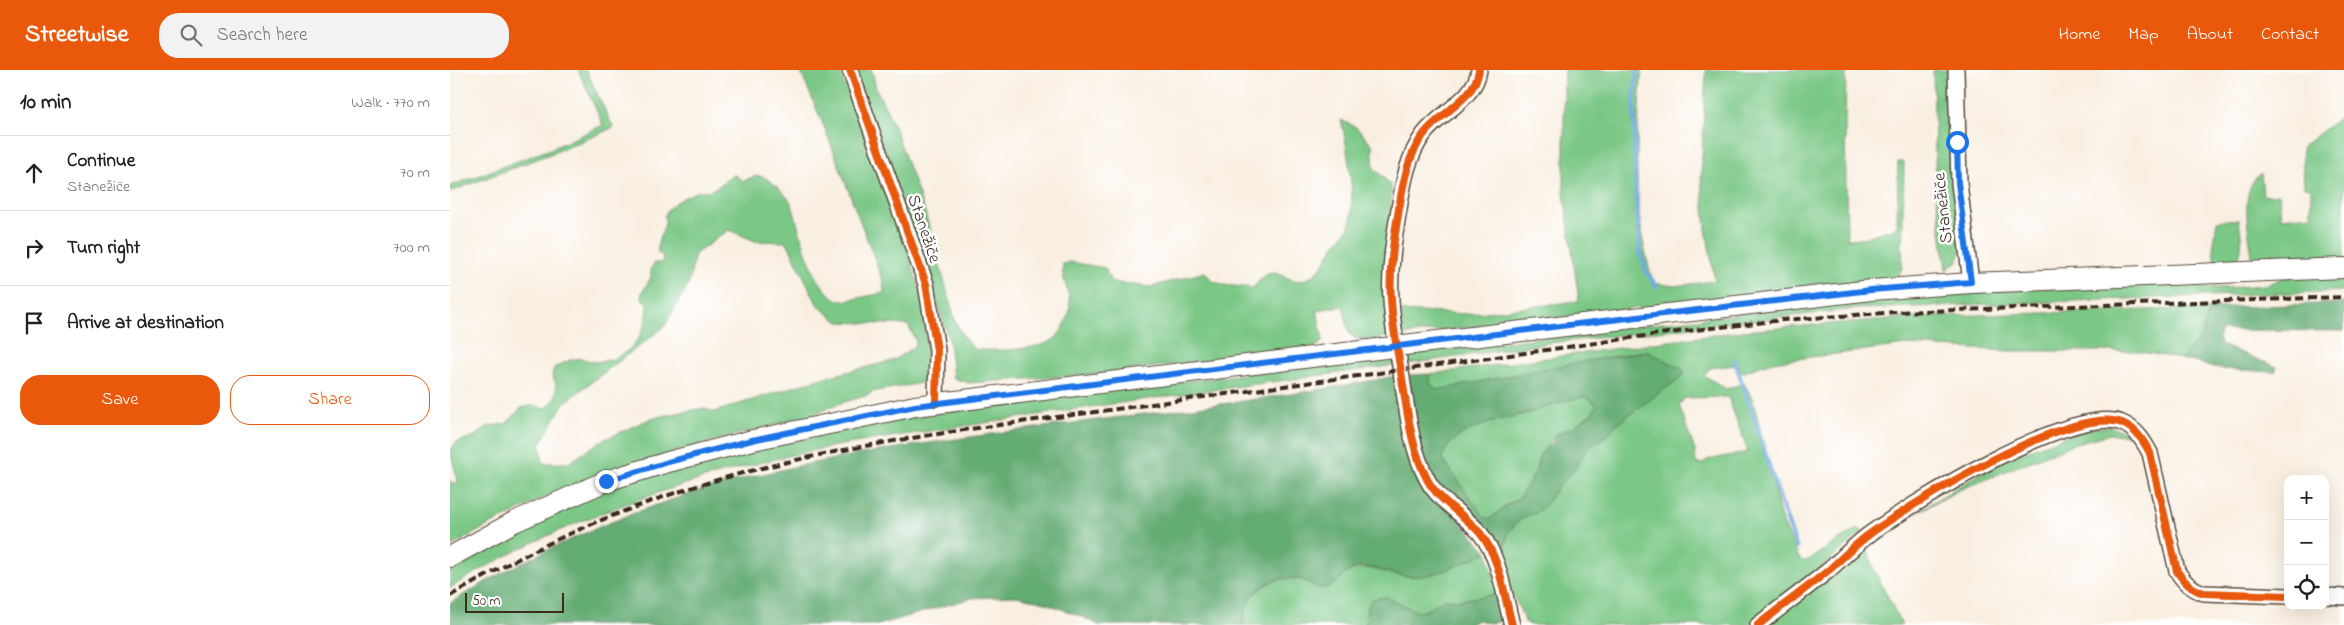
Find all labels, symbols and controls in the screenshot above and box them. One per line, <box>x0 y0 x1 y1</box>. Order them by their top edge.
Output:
search box <box>159 13 509 58</box>
text: Streetwise <box>25 18 129 53</box>
icon: search <box>177 21 205 49</box>
text: Search here <box>217 22 308 49</box>
text: Home <box>2059 22 2100 48</box>
text: Map <box>2128 22 2159 48</box>
text: About <box>2187 22 2233 48</box>
text: Contact <box>2261 22 2319 48</box>
text: 10 min <box>20 88 71 118</box>
text: Walk · 770 m <box>351 91 430 115</box>
route start <box>1946 131 1969 154</box>
text: Continue <box>67 148 135 175</box>
icon: ahead <box>20 159 48 187</box>
text: 70 m <box>400 161 430 185</box>
street label: Stanežiče <box>1927 170 1961 245</box>
text: Stanežiče <box>67 175 130 199</box>
street label: Stanežiče <box>899 191 947 268</box>
icon: right <box>20 234 48 262</box>
text: Turn right <box>67 235 140 262</box>
text: 700 m <box>393 236 430 260</box>
icon: arrive <box>20 309 48 337</box>
text: Arrive at destination <box>67 310 224 337</box>
button: Save <box>20 375 220 425</box>
button: Share <box>230 375 430 425</box>
route end <box>595 470 618 493</box>
map controls <box>2284 475 2329 610</box>
button: + <box>2284 475 2329 520</box>
button: − <box>2284 520 2329 565</box>
button: locate <box>2284 565 2329 610</box>
scale bar <box>465 590 564 613</box>
text: 50 m <box>472 591 500 612</box>

